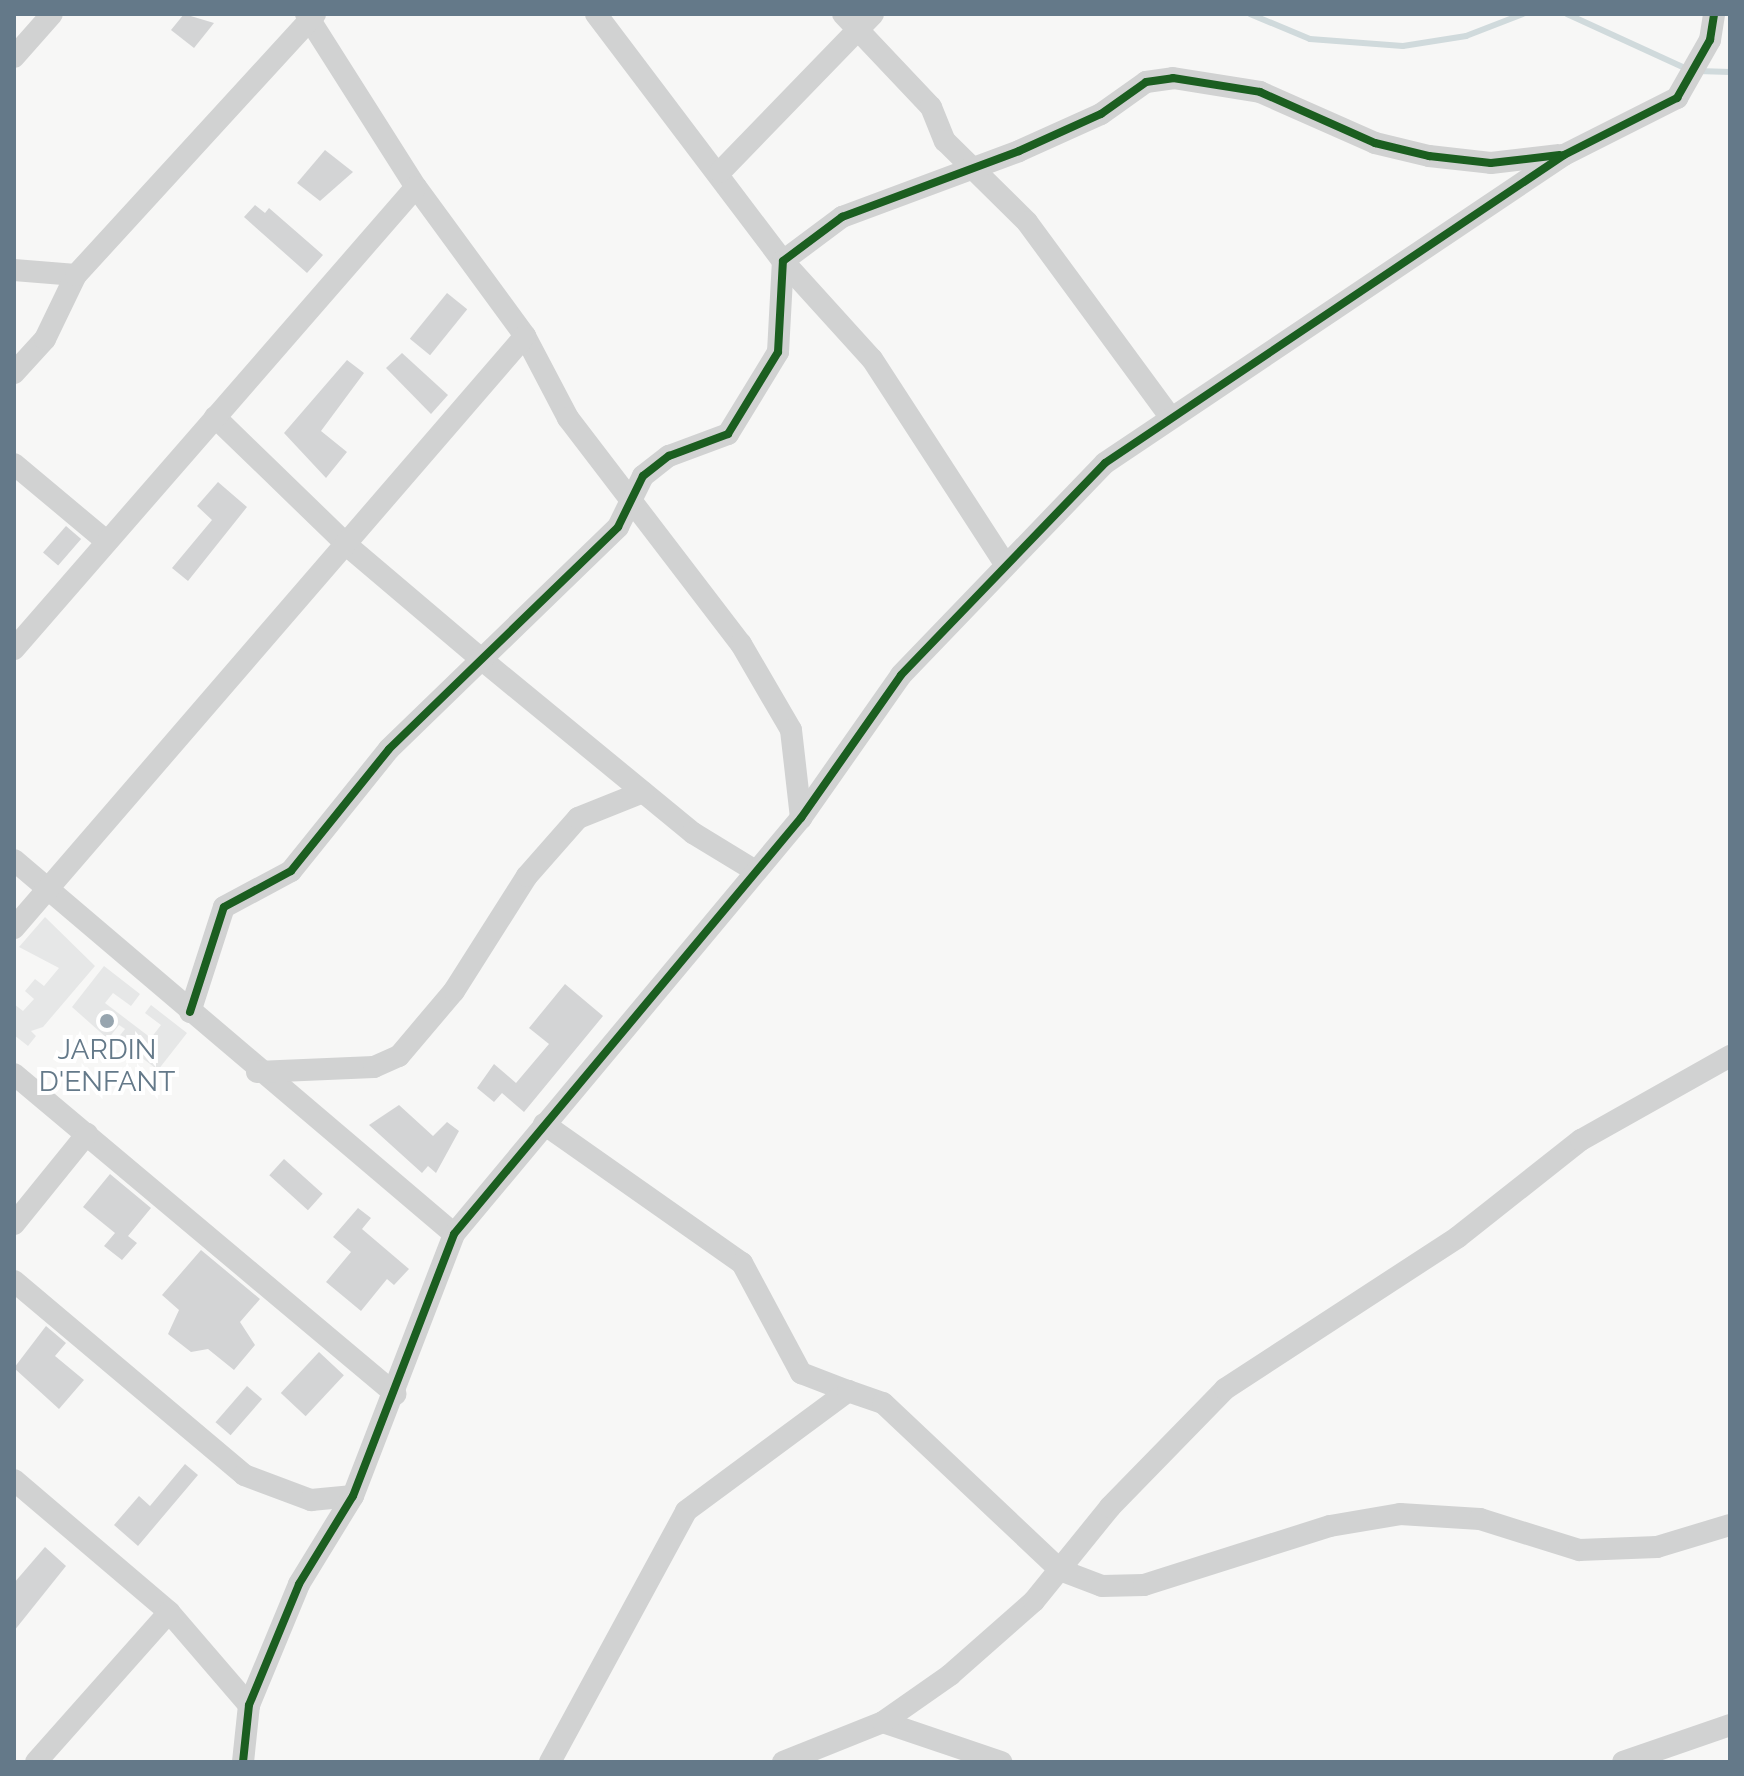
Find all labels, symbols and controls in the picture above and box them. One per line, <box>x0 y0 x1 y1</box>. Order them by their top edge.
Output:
marker: JARDIN D'ENFANT <box>98 1012 116 1030</box>
place label: JARDIN D'ENFANT <box>39 1033 175 1099</box>

